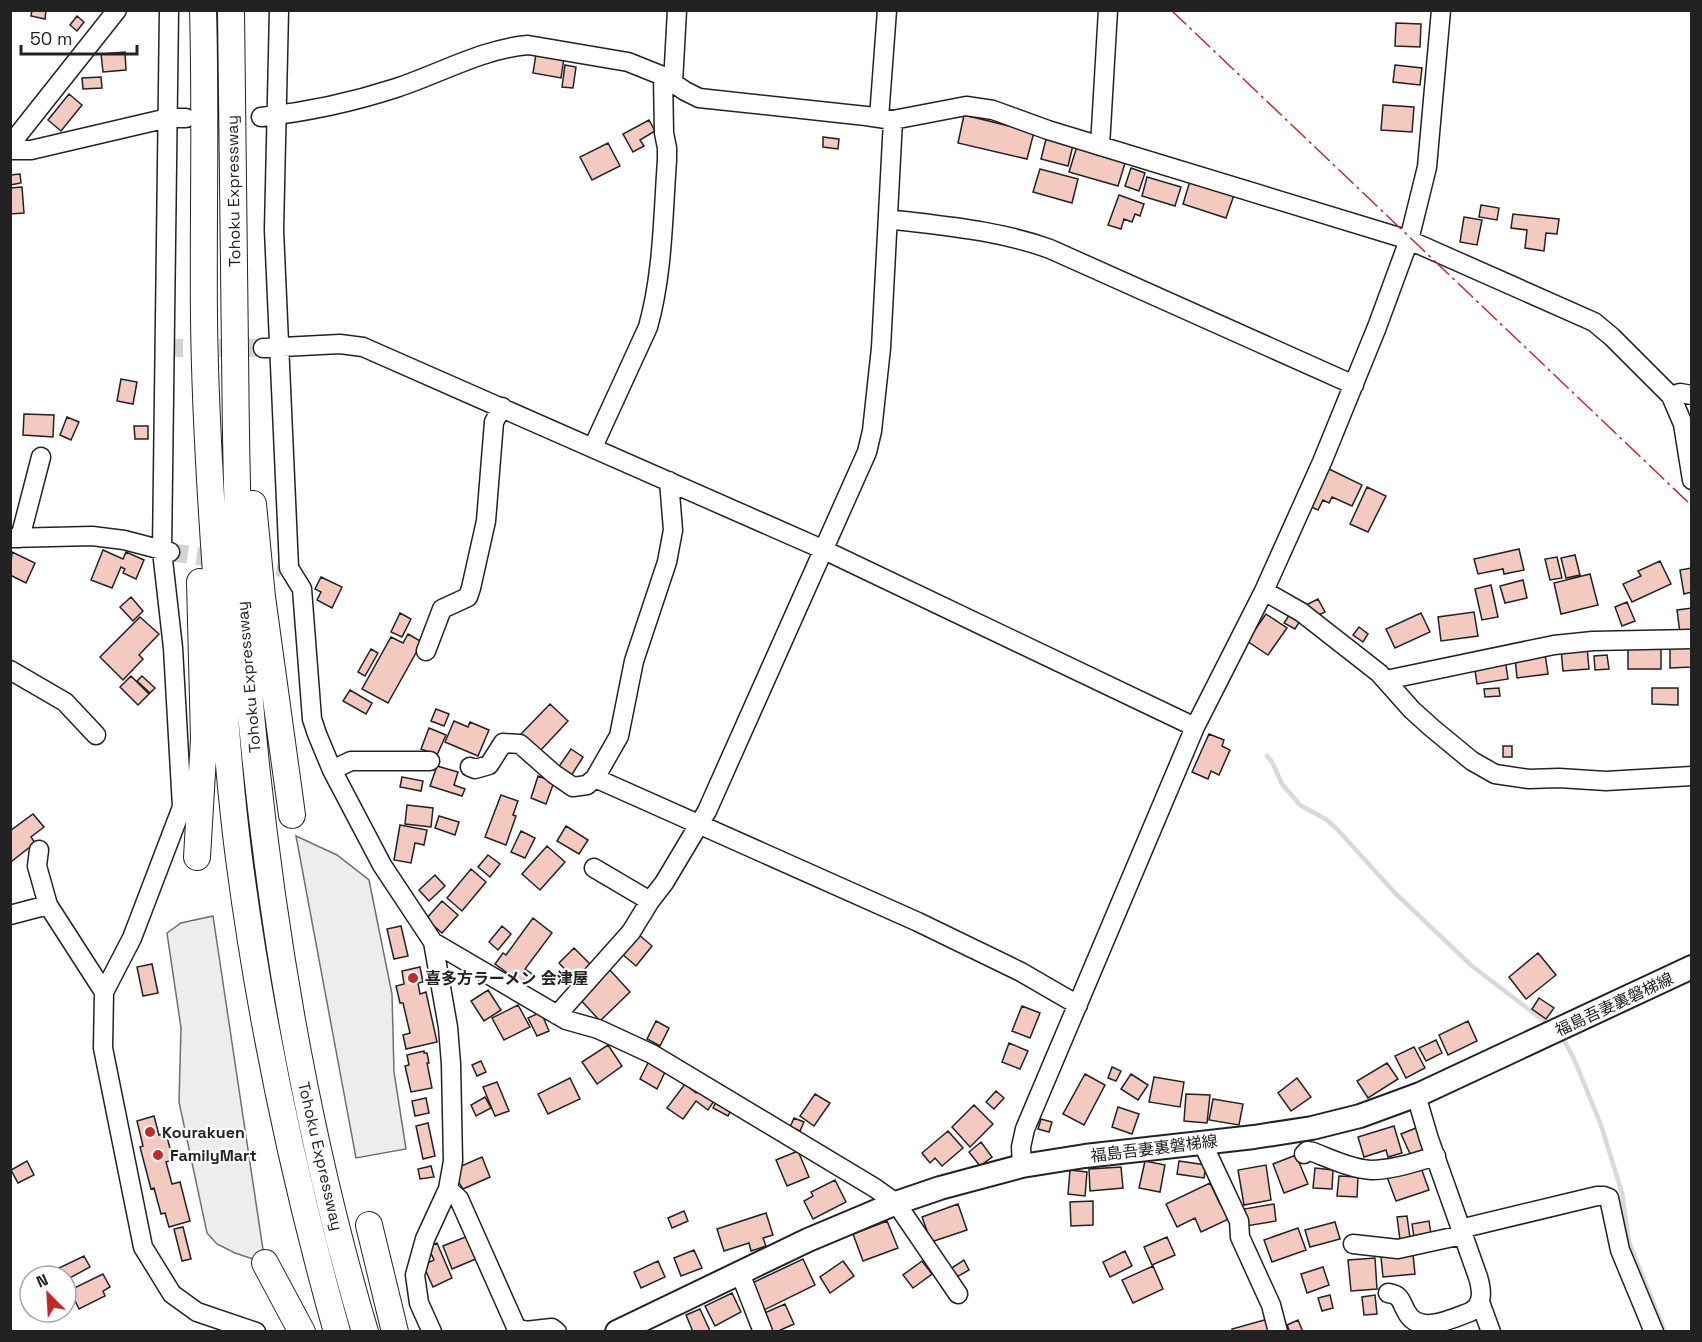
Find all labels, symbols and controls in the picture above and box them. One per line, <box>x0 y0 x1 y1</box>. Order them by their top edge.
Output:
scale bar <box>21 18 136 56</box>
text: 50 m <box>30 27 72 50</box>
street label: Tohoku Expressway <box>222 115 245 267</box>
street label: Tohoku Expressway <box>231 600 266 754</box>
place label: 喜多方ラーメン 会津屋 <box>425 968 588 989</box>
street label: 福島吾妻裏磐梯線 <box>1552 968 1677 1041</box>
marker: 喜多方ラーメン 会津屋 <box>406 971 420 985</box>
street label: Tohoku Expressway <box>293 1080 348 1233</box>
place label: Kourakuen <box>162 1122 245 1143</box>
marker: Kourakuen <box>143 1125 157 1139</box>
street label: 福島吾妻裏磐梯線 <box>1089 1130 1219 1167</box>
place label: FamilyMart <box>170 1145 257 1166</box>
marker: FamilyMart <box>151 1148 165 1162</box>
north arrow <box>18 1264 78 1324</box>
text: N <box>33 1269 51 1293</box>

